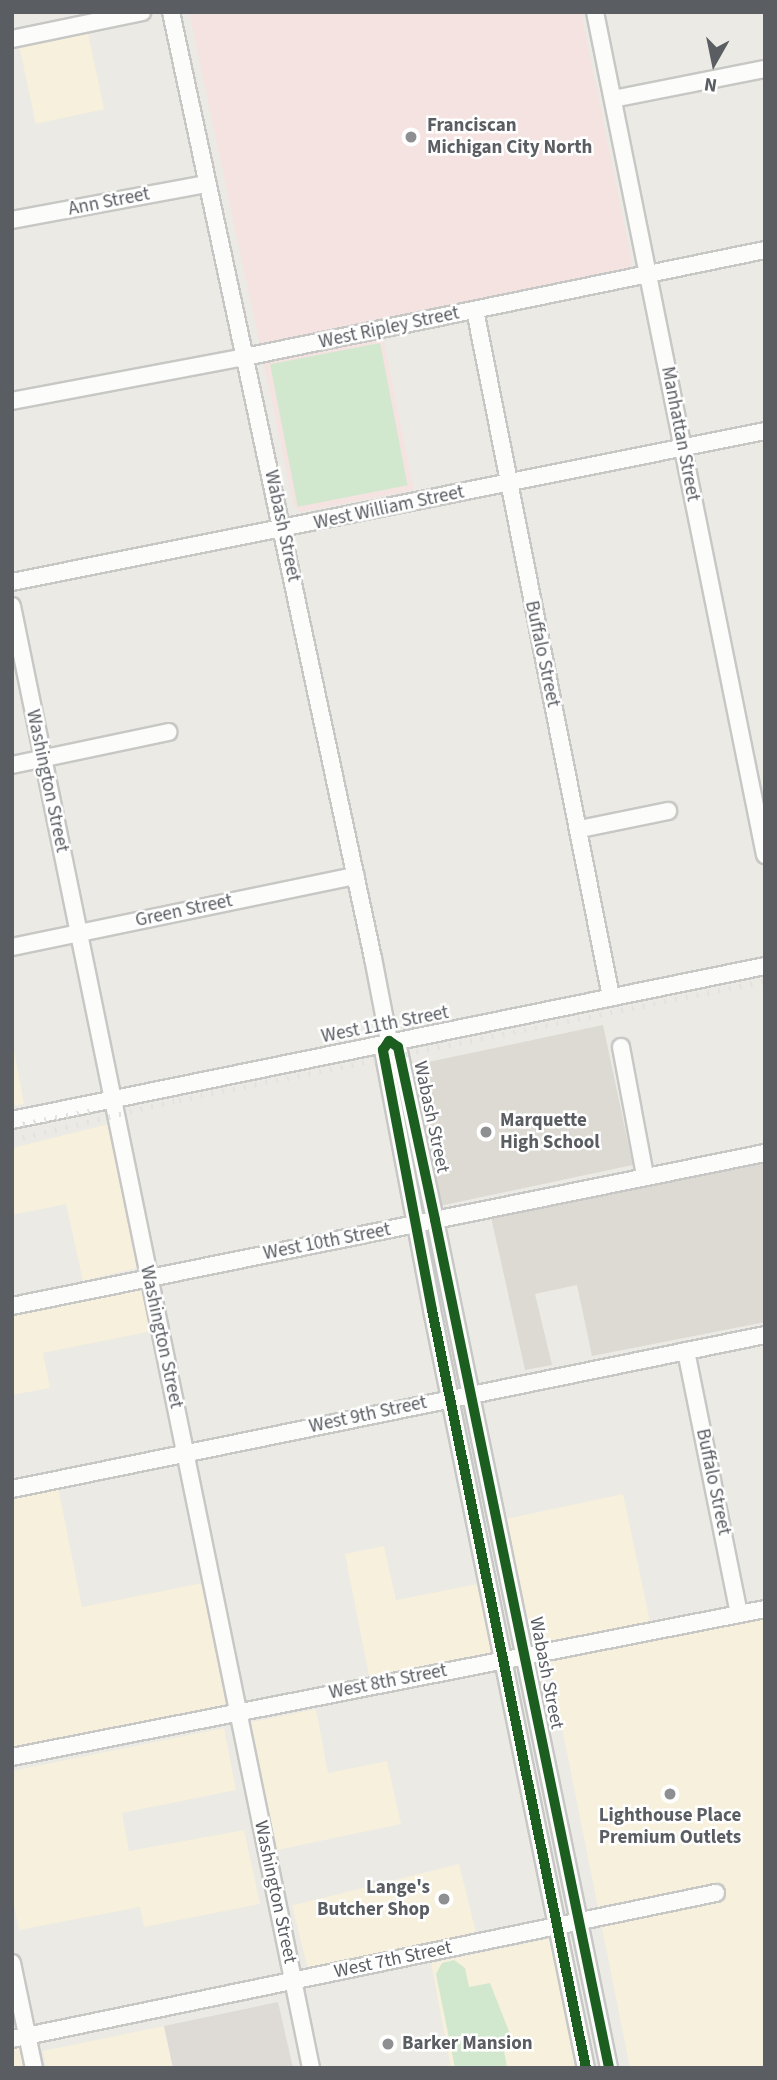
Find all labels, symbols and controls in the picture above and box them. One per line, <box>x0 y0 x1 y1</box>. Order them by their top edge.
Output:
north arrow <box>679 28 749 98</box>
text: N <box>702 70 719 99</box>
place label: Franciscan Michigan City North <box>427 115 592 159</box>
marker: Franciscan Michigan City North <box>401 127 421 147</box>
street label: Ann Street <box>66 183 152 221</box>
street label: West Ripley Street <box>317 302 461 354</box>
street label: Manhattan Street <box>656 365 704 503</box>
street label: Wabash Street <box>259 468 305 584</box>
street label: West William Street <box>312 481 466 535</box>
street label: Buffalo Street <box>520 599 564 709</box>
street label: Washington Street <box>21 708 73 854</box>
street label: Green Street <box>133 890 235 932</box>
street label: West 11th Street <box>319 1001 451 1049</box>
street label: Wabash Street <box>408 1059 454 1175</box>
place label: Marquette High School <box>500 1110 600 1154</box>
marker: Marquette High School <box>478 1124 494 1140</box>
street label: West 10th Street <box>261 1218 393 1266</box>
street label: Washington Street <box>135 1264 187 1410</box>
street label: West 9th Street <box>307 1391 429 1439</box>
street label: Buffalo Street <box>691 1427 735 1537</box>
street label: Wabash Street <box>524 1615 568 1731</box>
street label: West 8th Street <box>327 1659 449 1705</box>
marker: Lighthouse Place Premium Outlets <box>662 1786 678 1802</box>
place label: Lighthouse Place Premium Outlets <box>599 1805 741 1849</box>
street label: Washington Street <box>249 1819 301 1965</box>
place label: Lange's Butcher Shop <box>317 1877 430 1921</box>
marker: Lange's Butcher Shop <box>436 1891 452 1907</box>
street label: West 7th Street <box>332 1936 454 1984</box>
place label: Barker Mansion <box>402 2033 533 2055</box>
marker: Barker Mansion <box>380 2036 396 2052</box>

